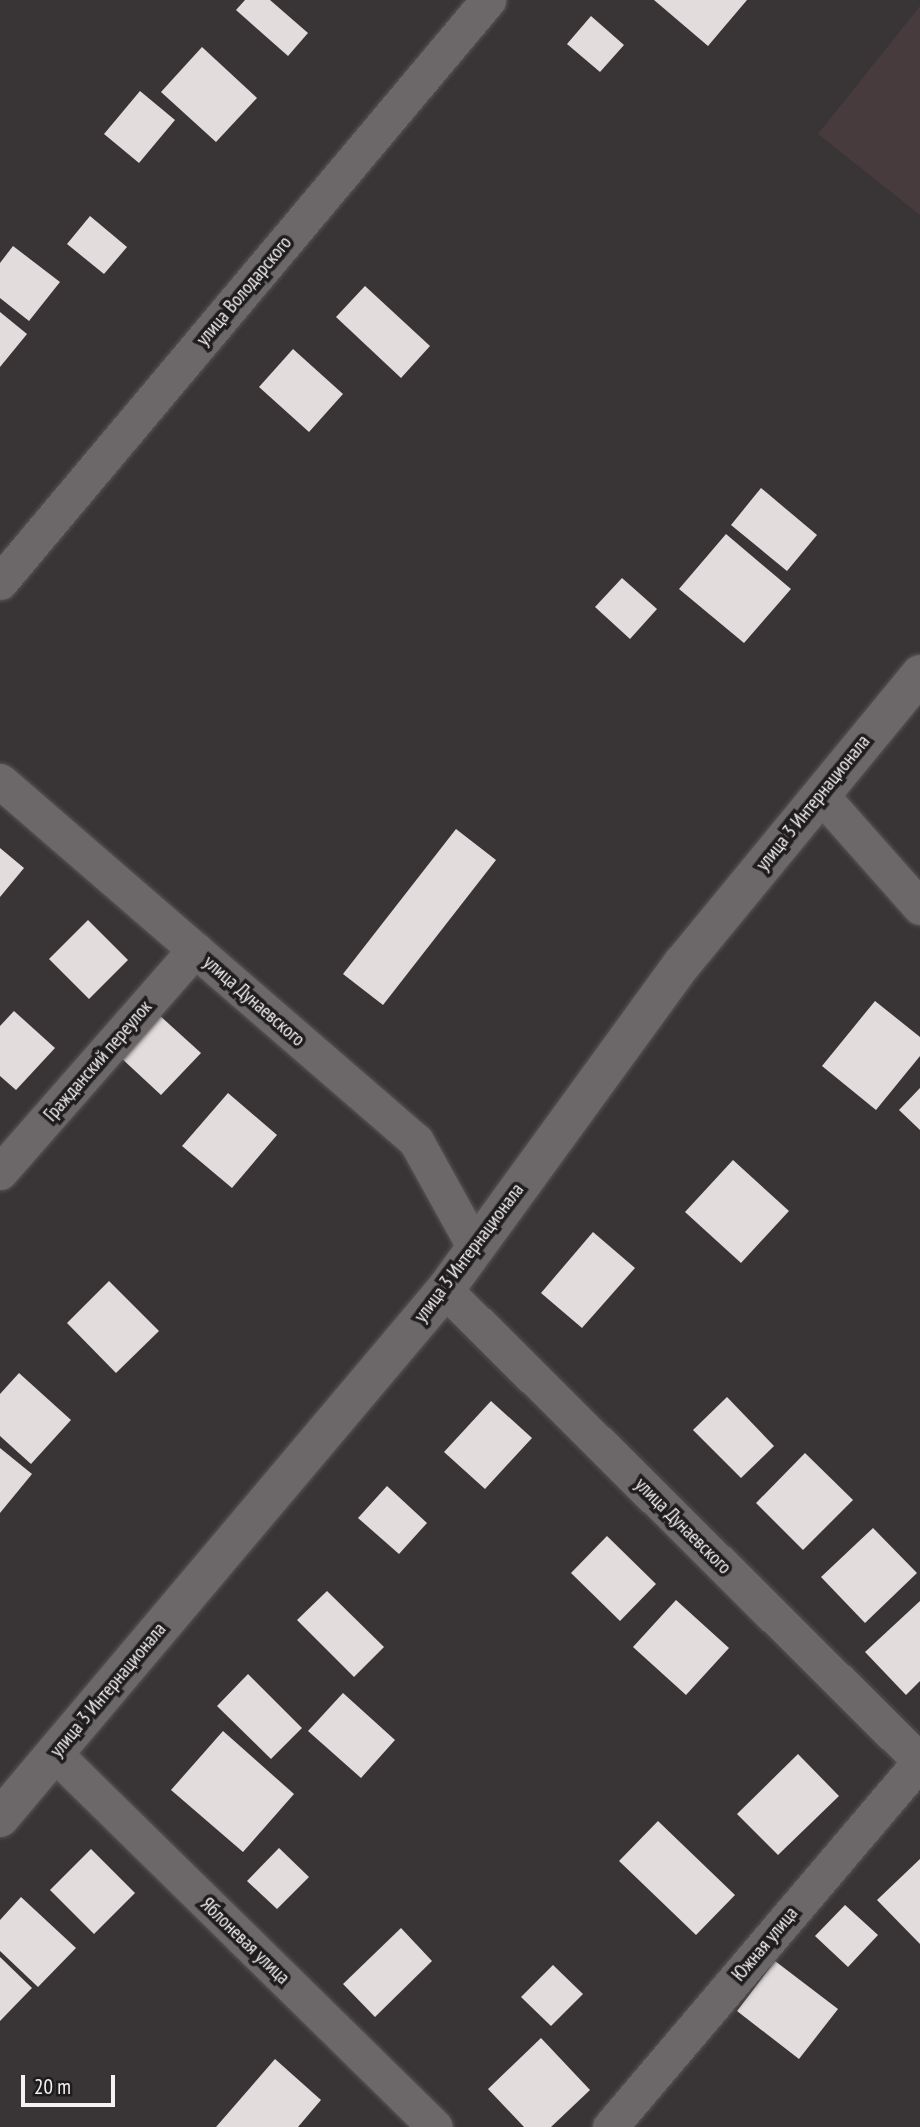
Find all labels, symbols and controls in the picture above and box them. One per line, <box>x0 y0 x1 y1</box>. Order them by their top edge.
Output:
street label: улица Володарского <box>192 232 296 350</box>
street label: улица 3 Интернационала <box>751 731 875 875</box>
street label: улица Дунаевского <box>199 951 309 1051</box>
street label: Гражданский переулок <box>39 996 157 1126</box>
street label: улица 3 Интернационала <box>409 1179 529 1327</box>
street label: улица Дунаевского <box>630 1473 736 1579</box>
street label: улица 3 Интернационала <box>45 1618 171 1762</box>
street label: Яблоневая улица <box>196 1893 294 1989</box>
street label: Южная улица <box>727 1902 803 1986</box>
scale bar <box>24 2060 119 2104</box>
text: 20 m <box>34 2073 71 2100</box>

